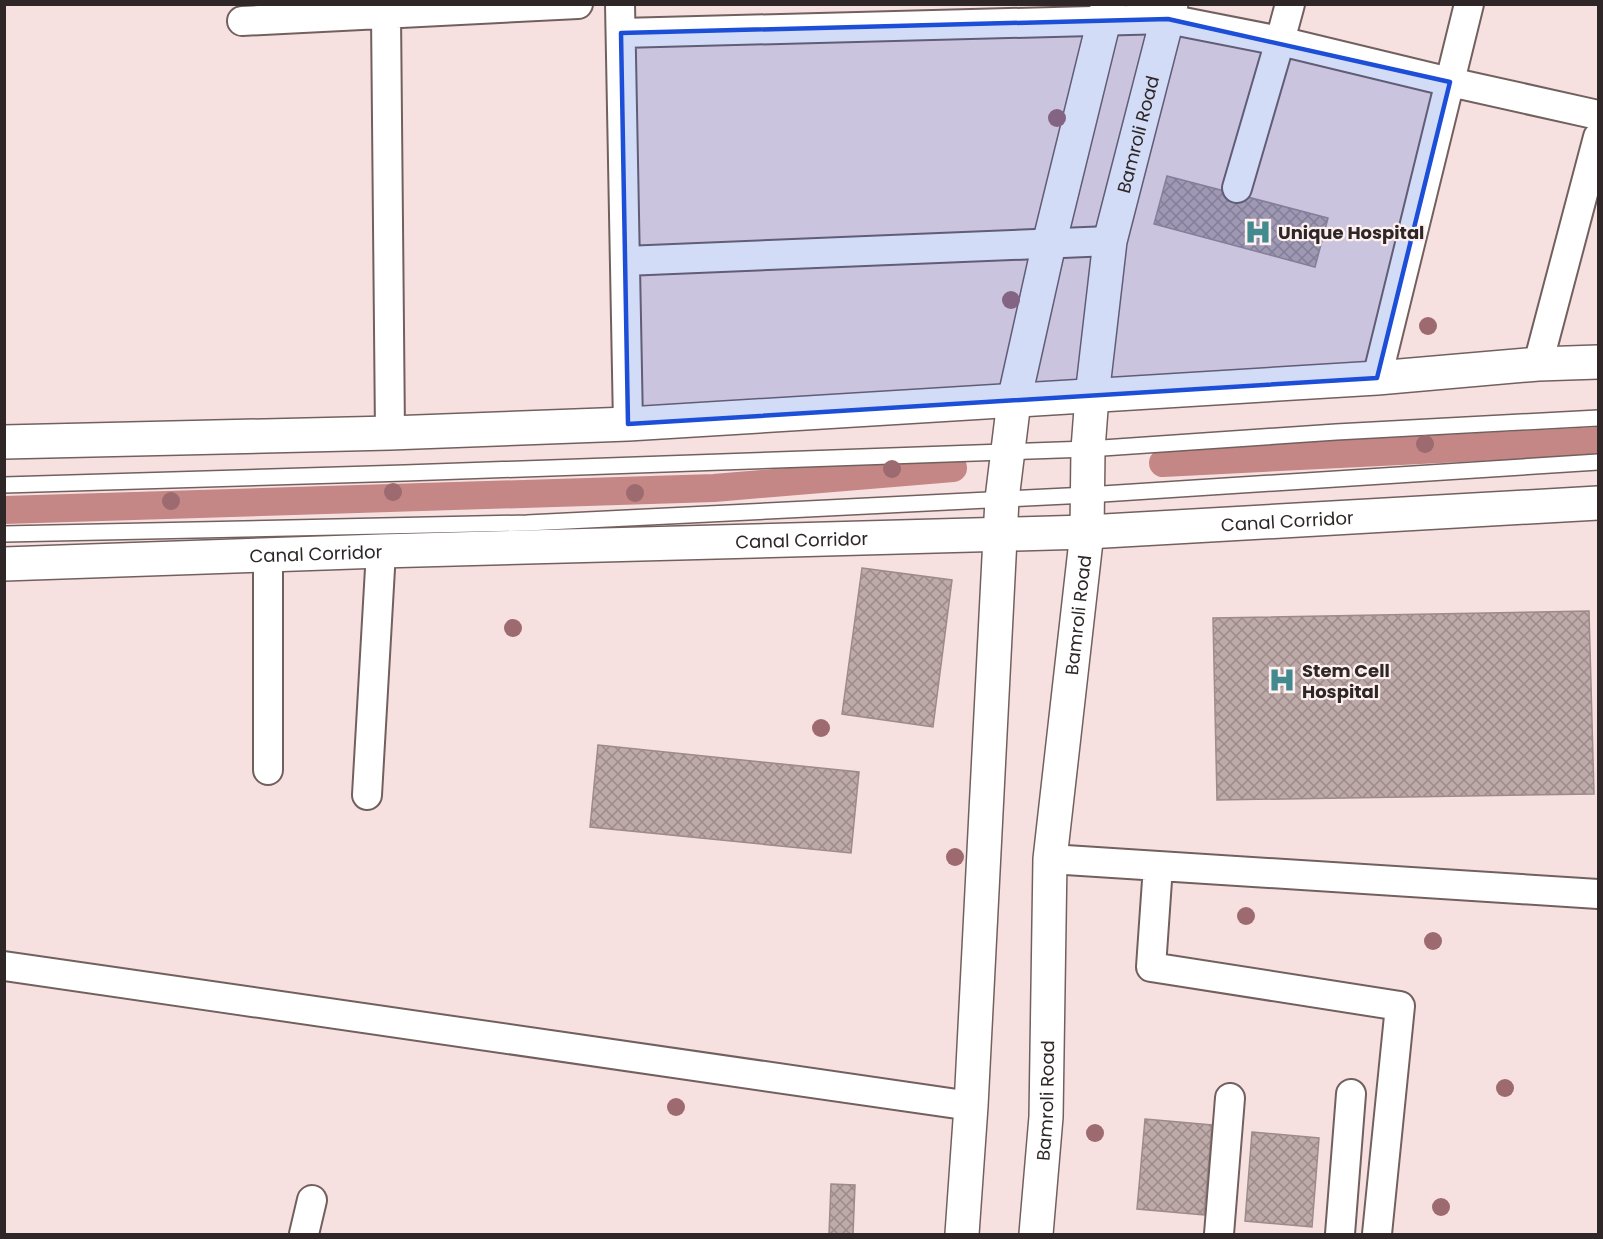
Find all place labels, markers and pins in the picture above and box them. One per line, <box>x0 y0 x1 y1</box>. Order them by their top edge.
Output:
hospital icon: Unique Hospital <box>1243 217 1273 247</box>
place label: Unique Hospital <box>1278 220 1424 245</box>
place label: Stem Cell Hospital <box>1302 658 1390 704</box>
hospital icon: Stem Cell Hospital <box>1267 665 1297 695</box>

